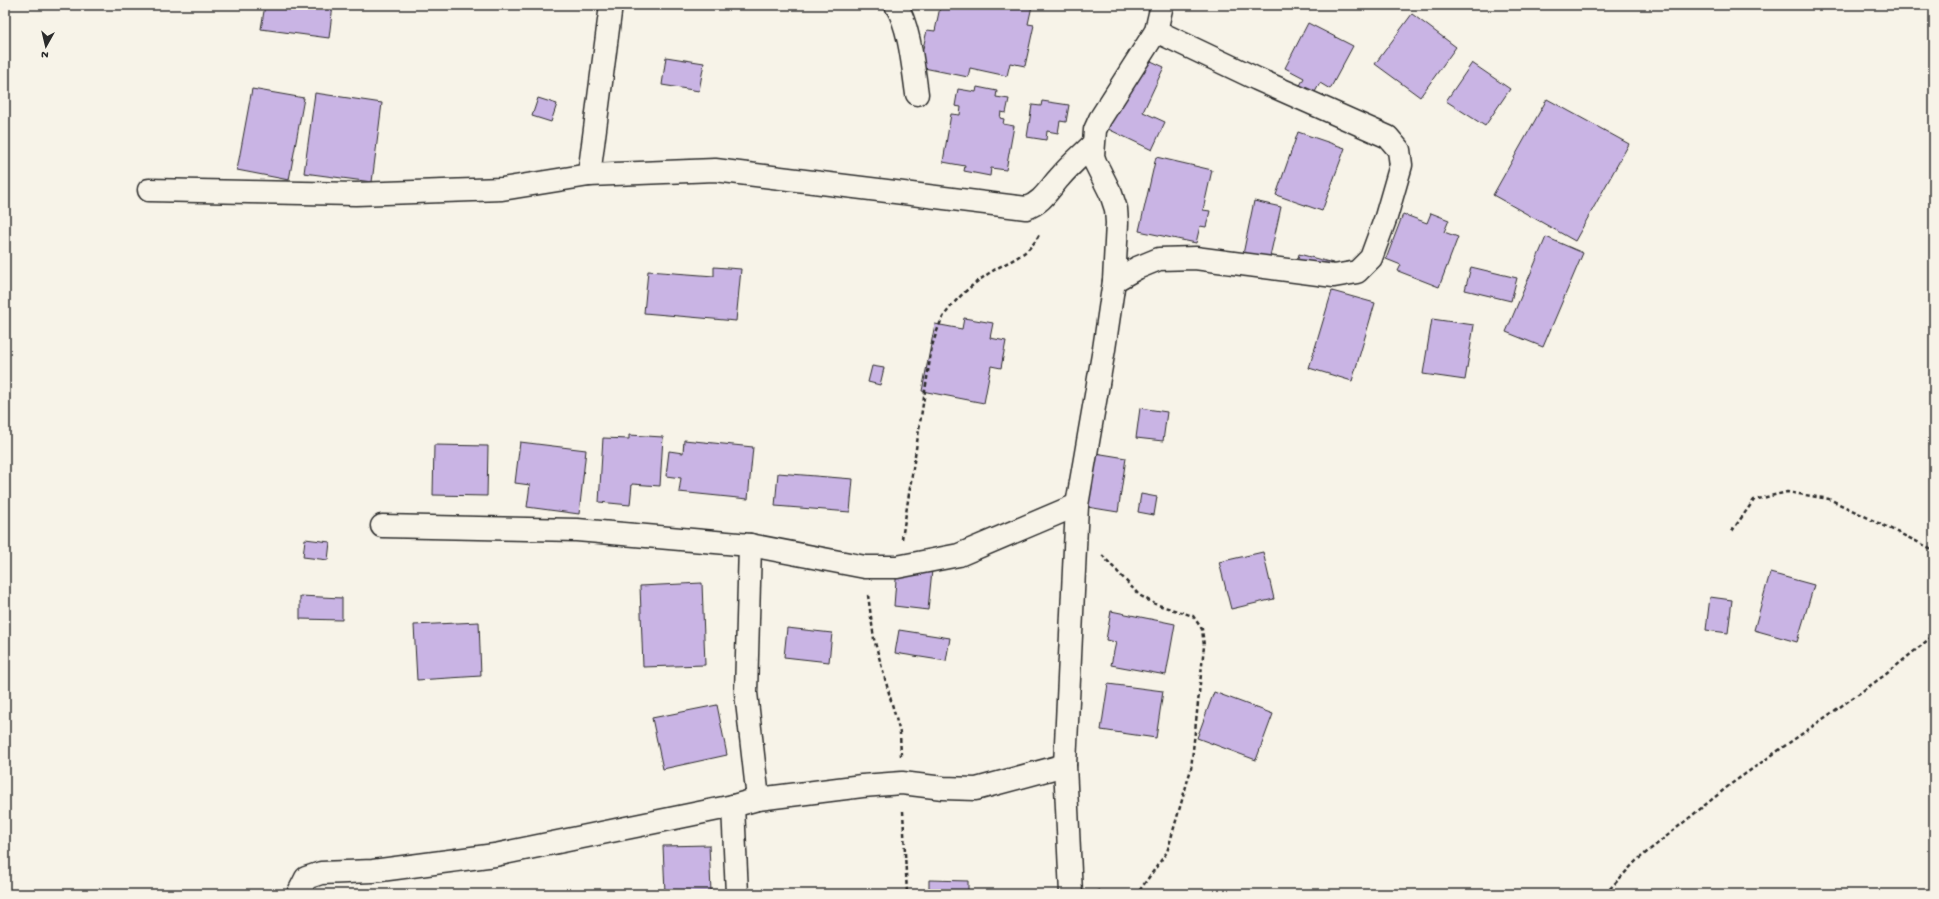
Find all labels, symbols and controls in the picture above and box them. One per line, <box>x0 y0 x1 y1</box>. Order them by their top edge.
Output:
north arrow <box>26 26 66 66</box>
text: N <box>40 47 49 60</box>

